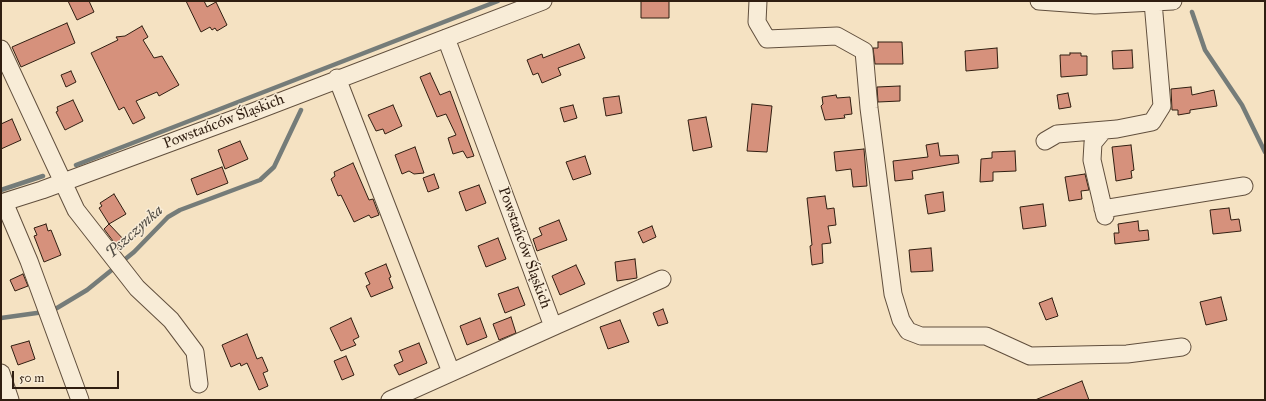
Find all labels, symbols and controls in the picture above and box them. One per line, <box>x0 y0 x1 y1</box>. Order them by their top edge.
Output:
street label: Powstańców Śląskich <box>161 91 287 153</box>
street label: Powstańców Śląskich <box>494 185 554 311</box>
water label: Pszczynka <box>103 201 167 263</box>
scale bar <box>14 363 121 389</box>
text: 50 m <box>19 371 44 385</box>

